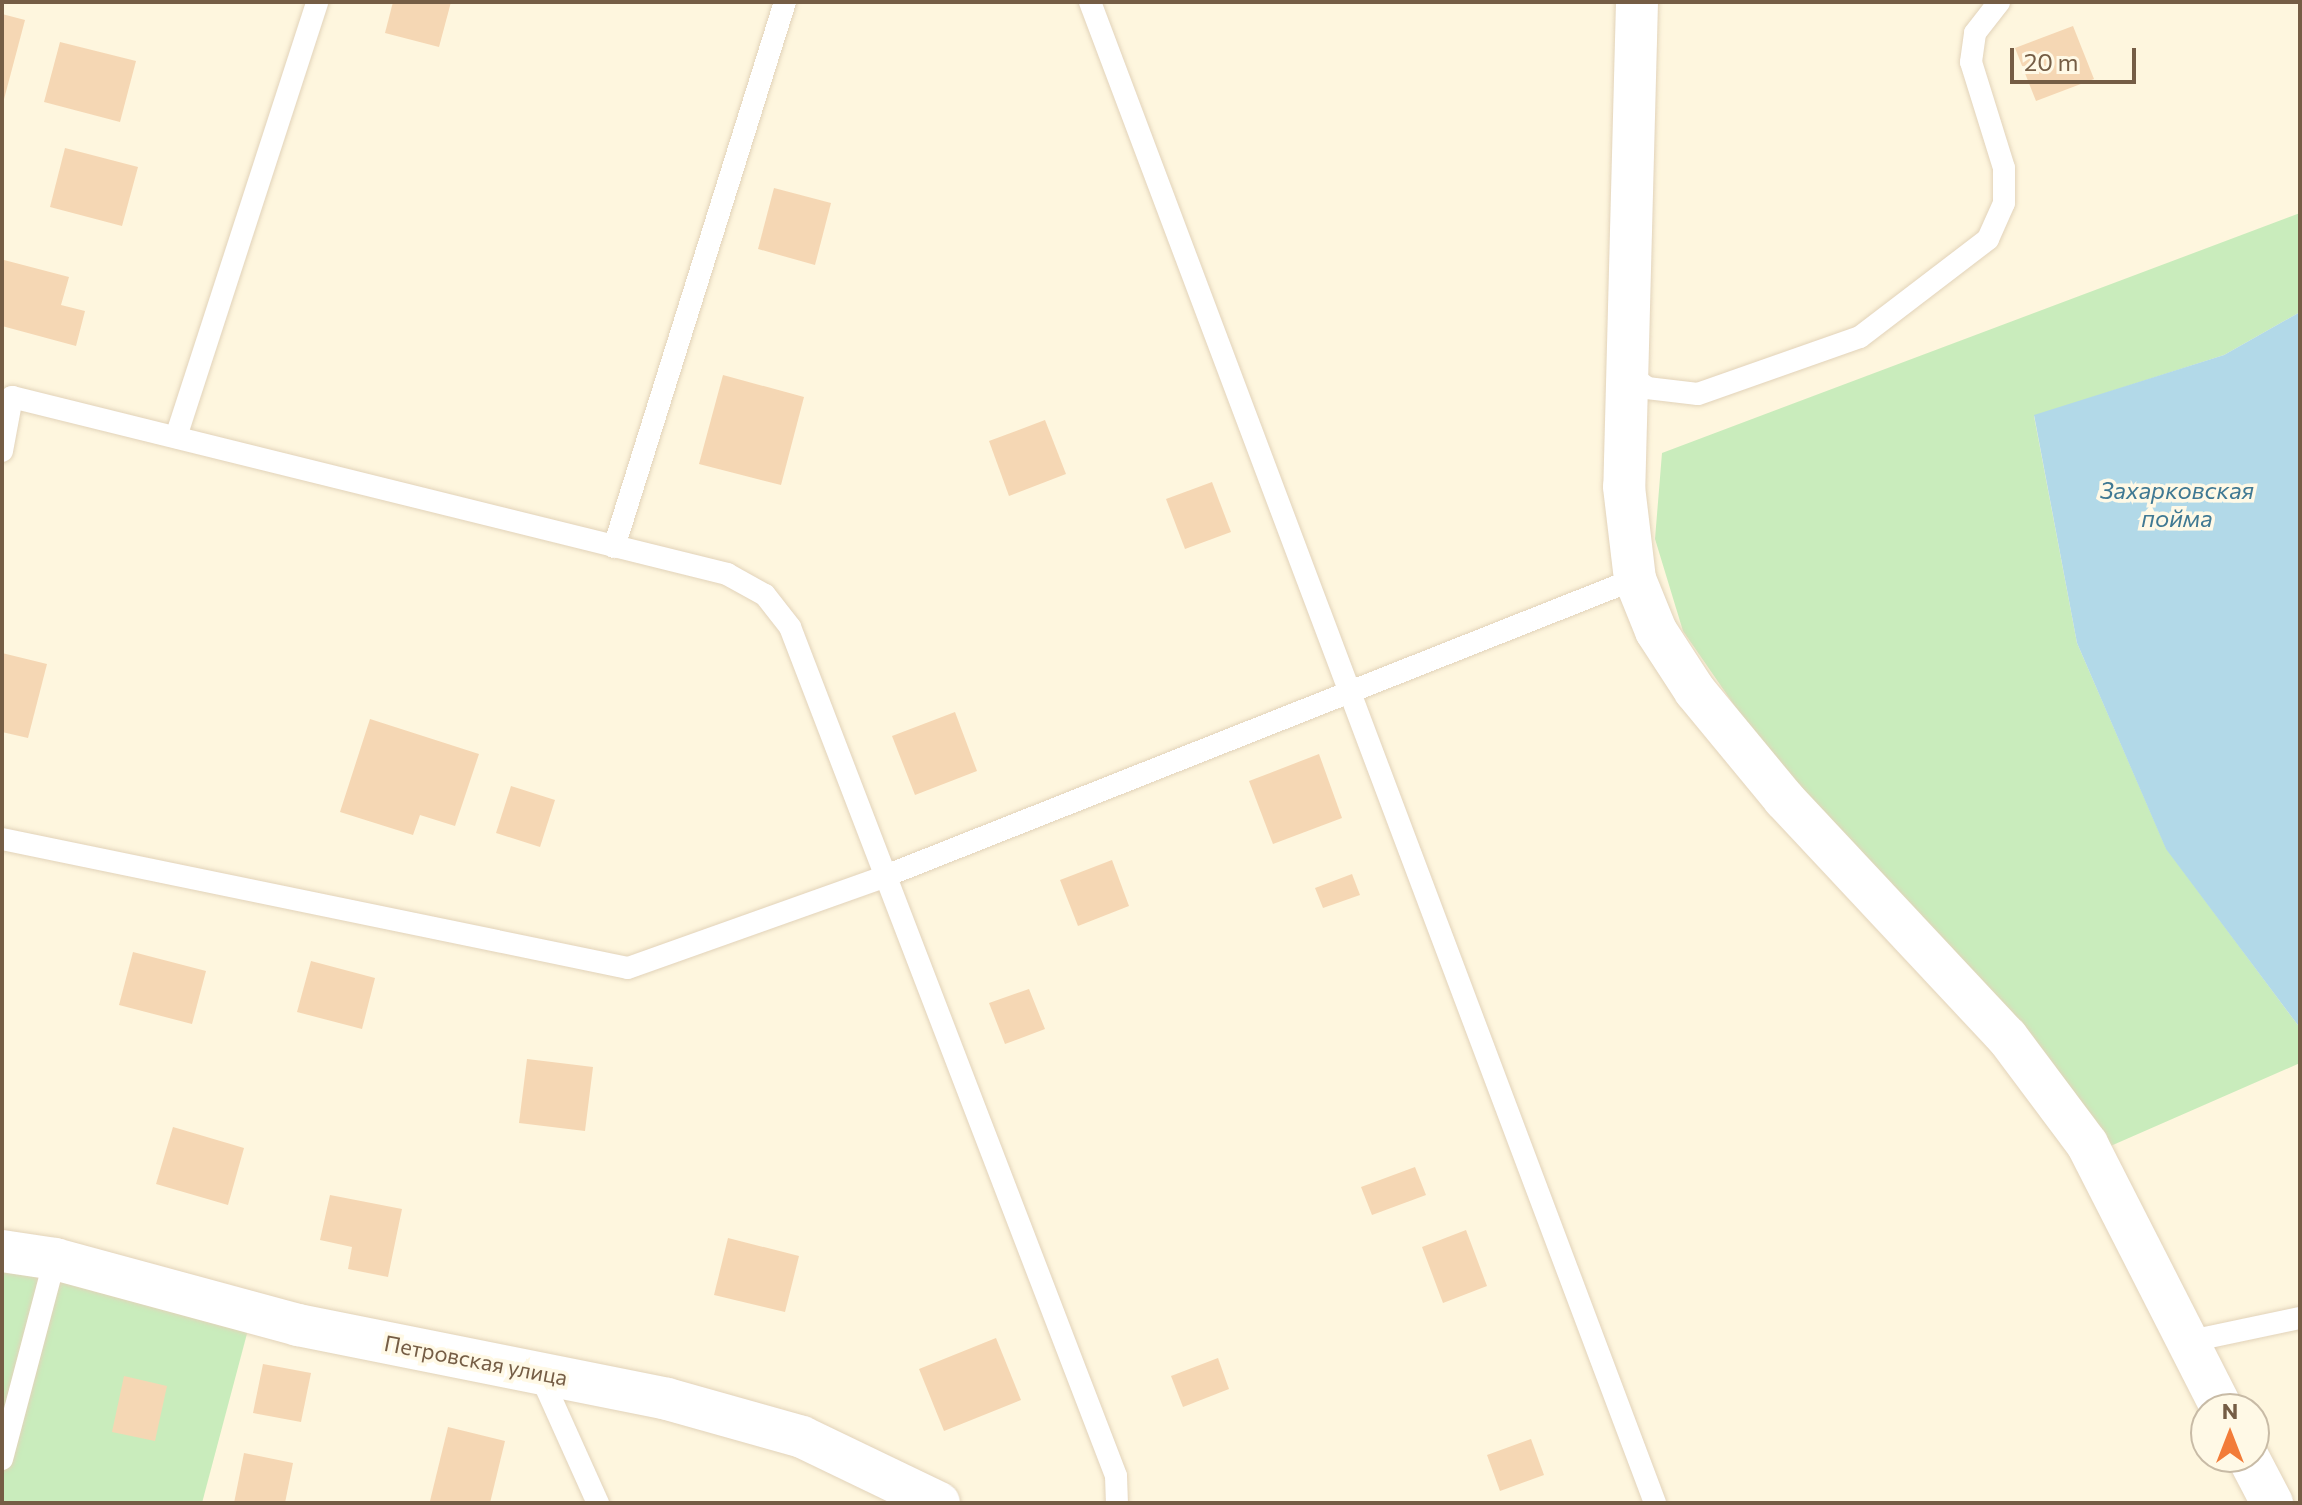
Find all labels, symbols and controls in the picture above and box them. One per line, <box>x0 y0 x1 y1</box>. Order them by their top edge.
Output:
scale bar <box>2014 32 2140 82</box>
text: 20 m <box>2024 47 2078 76</box>
water label: Захарковская пойма <box>2100 476 2254 532</box>
street label: Петровская улица <box>382 1329 570 1391</box>
north arrow <box>2190 1393 2270 1473</box>
text: N <box>2222 1397 2238 1424</box>

